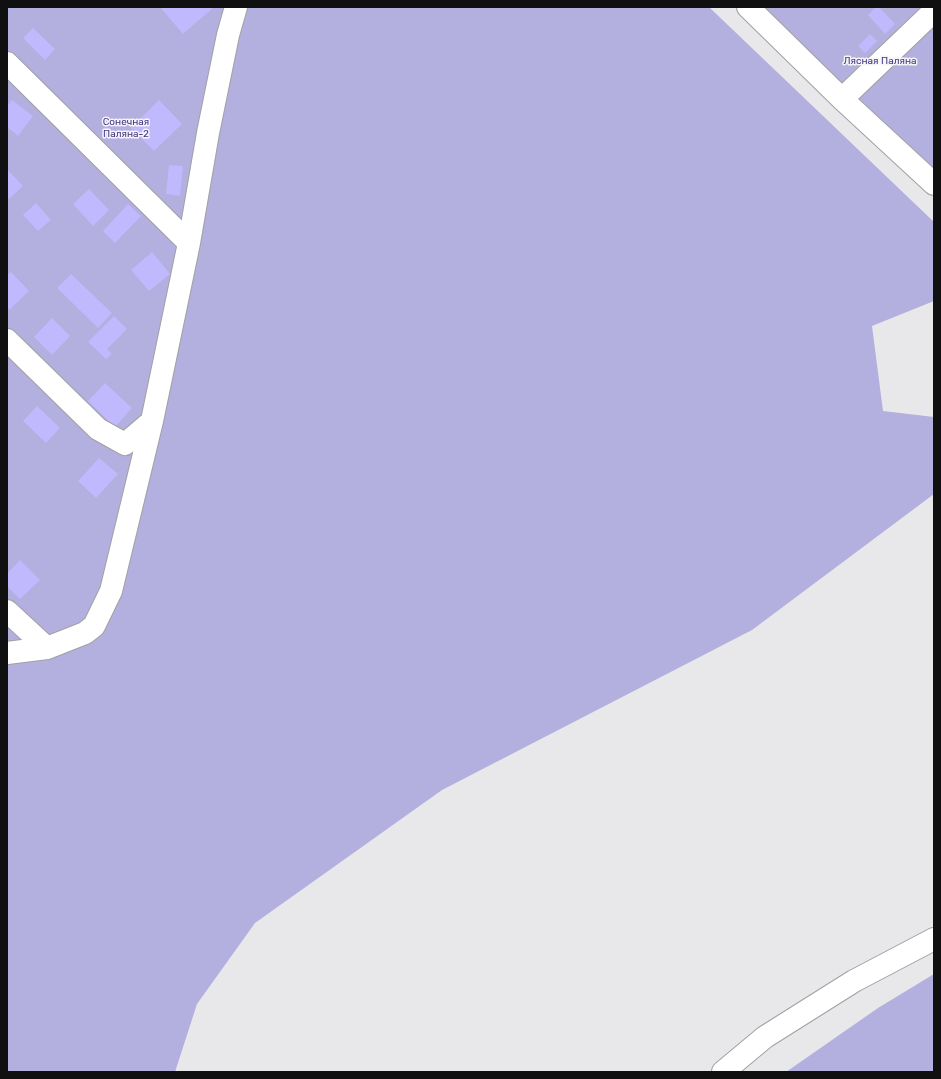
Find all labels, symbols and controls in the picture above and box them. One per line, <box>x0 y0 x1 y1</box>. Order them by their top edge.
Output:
park label: Лясная Паляна <box>843 55 917 67</box>
park label: Сонечная Паляна-2 <box>103 116 149 140</box>

